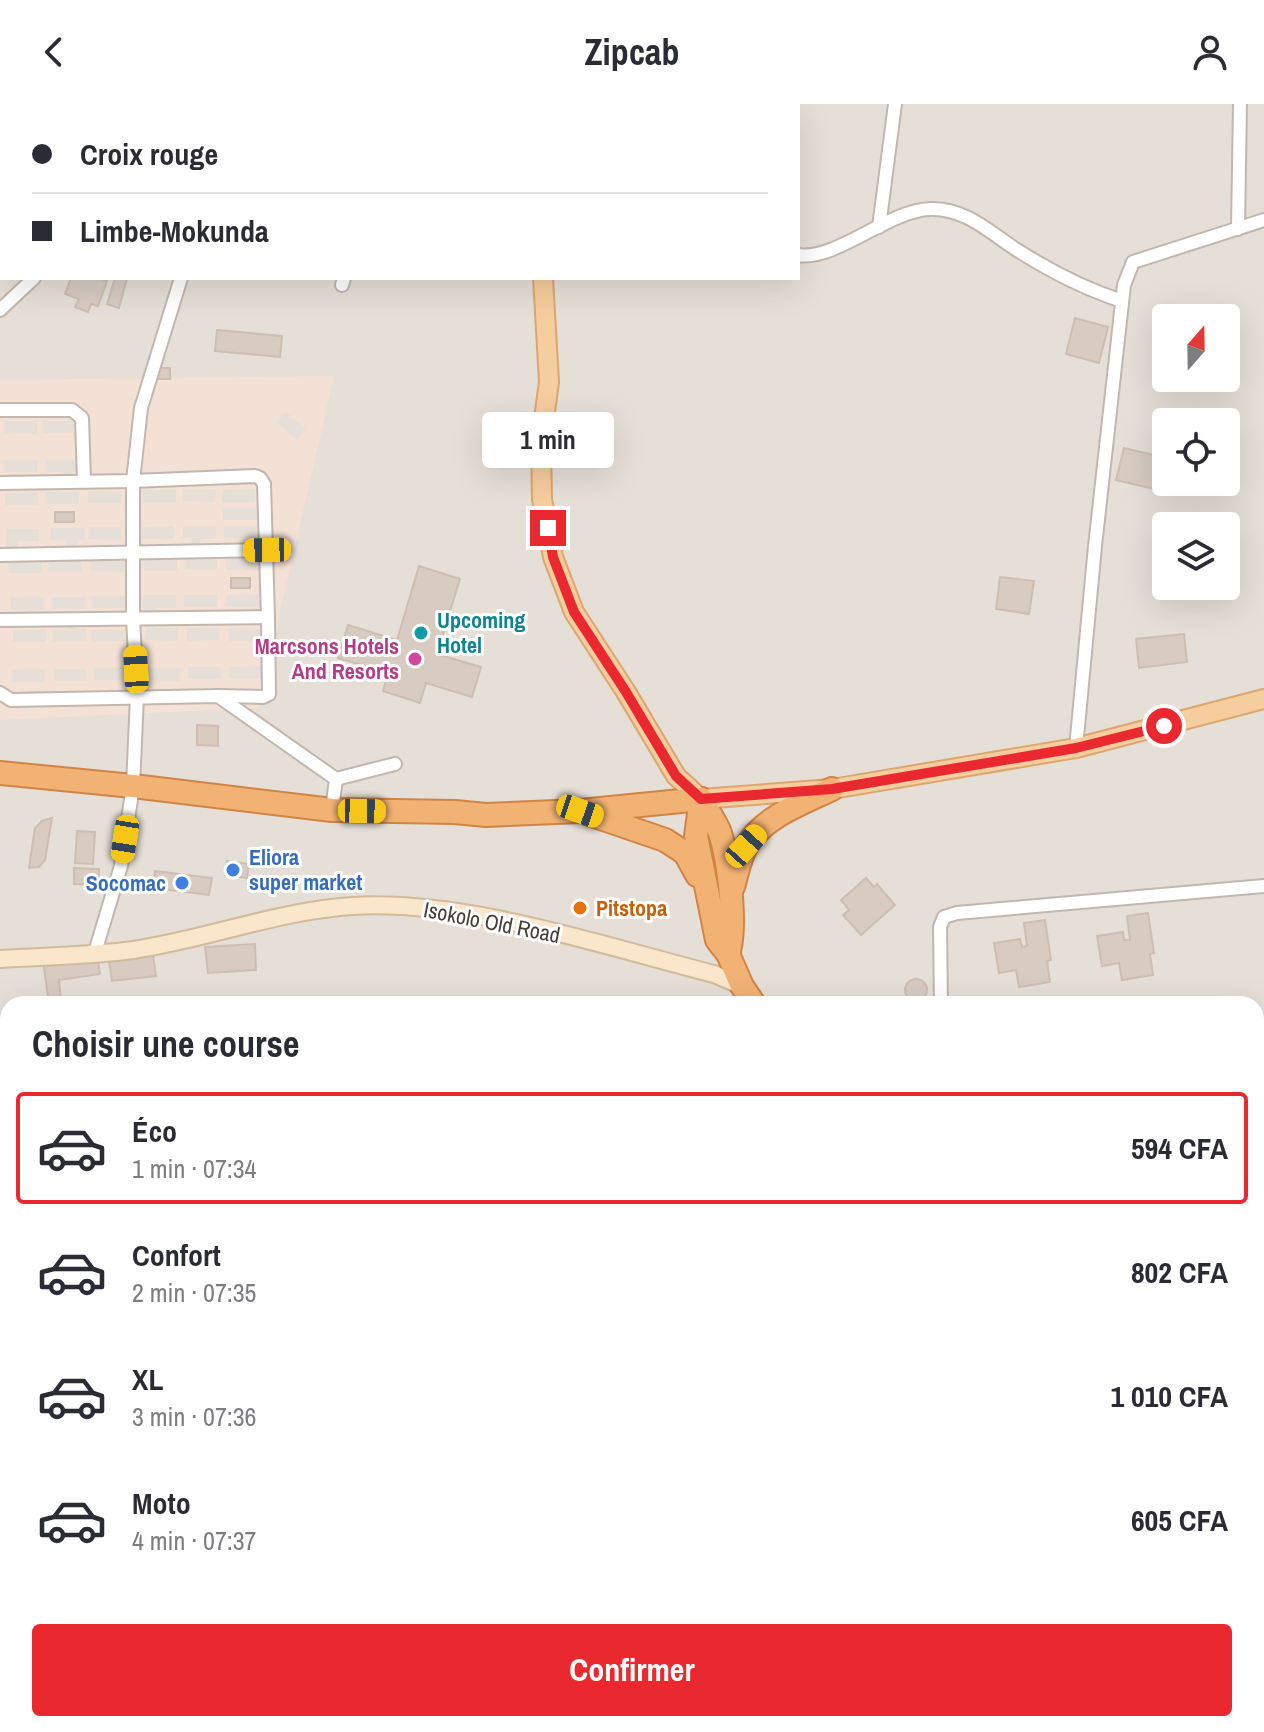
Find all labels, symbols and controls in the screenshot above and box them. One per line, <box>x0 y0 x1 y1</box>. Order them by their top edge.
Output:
text: Zipcab <box>584 28 680 76</box>
icon: back <box>32 30 76 74</box>
icon: person <box>1188 30 1232 74</box>
text: Croix rouge <box>80 134 218 174</box>
text: Limbe-Mokunda <box>80 211 269 251</box>
north arrow <box>1152 304 1240 392</box>
map controls <box>1152 304 1240 600</box>
button: locate <box>1152 408 1240 496</box>
callout: 1 min <box>482 412 614 468</box>
text: 1 min <box>520 422 576 457</box>
route end <box>530 510 566 546</box>
button: layers <box>1152 512 1240 600</box>
car <box>243 538 291 562</box>
place label: Upcoming Hotel <box>437 605 525 660</box>
marker: Upcoming Hotel <box>412 624 430 642</box>
place label: Marcsons Hotels And Resorts <box>255 631 399 686</box>
car <box>123 644 149 694</box>
marker: Marcsons Hotels And Resorts <box>406 650 424 668</box>
route start <box>1146 708 1182 744</box>
car <box>553 792 607 830</box>
car <box>338 799 386 823</box>
car <box>109 813 141 865</box>
car <box>721 820 771 872</box>
place label: Eliora super market <box>249 842 362 897</box>
marker: Eliora super market <box>224 861 242 879</box>
place label: Socomac <box>86 868 166 898</box>
marker: Socomac <box>173 874 191 892</box>
place label: Pitstopa <box>596 893 667 923</box>
street label: Isokolo Old Road <box>421 894 563 950</box>
marker: Pitstopa <box>571 899 589 917</box>
text: Choisir une course <box>32 1020 299 1068</box>
text: Éco <box>132 1111 177 1151</box>
icon: car <box>36 1112 108 1184</box>
text: 594 CFA <box>1131 1128 1228 1168</box>
text: 1 min · 07:34 <box>132 1151 256 1186</box>
text: Confort <box>132 1235 221 1275</box>
icon: car <box>36 1236 108 1308</box>
text: 802 CFA <box>1131 1252 1228 1292</box>
text: 2 min · 07:35 <box>132 1275 256 1310</box>
text: XL <box>132 1359 163 1399</box>
icon: car <box>36 1360 108 1432</box>
text: 1 010 CFA <box>1110 1376 1228 1416</box>
text: 3 min · 07:36 <box>132 1399 256 1434</box>
text: Moto <box>132 1483 191 1523</box>
icon: car <box>36 1484 108 1556</box>
text: 605 CFA <box>1131 1500 1228 1540</box>
text: 4 min · 07:37 <box>132 1523 256 1558</box>
button: Confirmer <box>32 1624 1232 1716</box>

